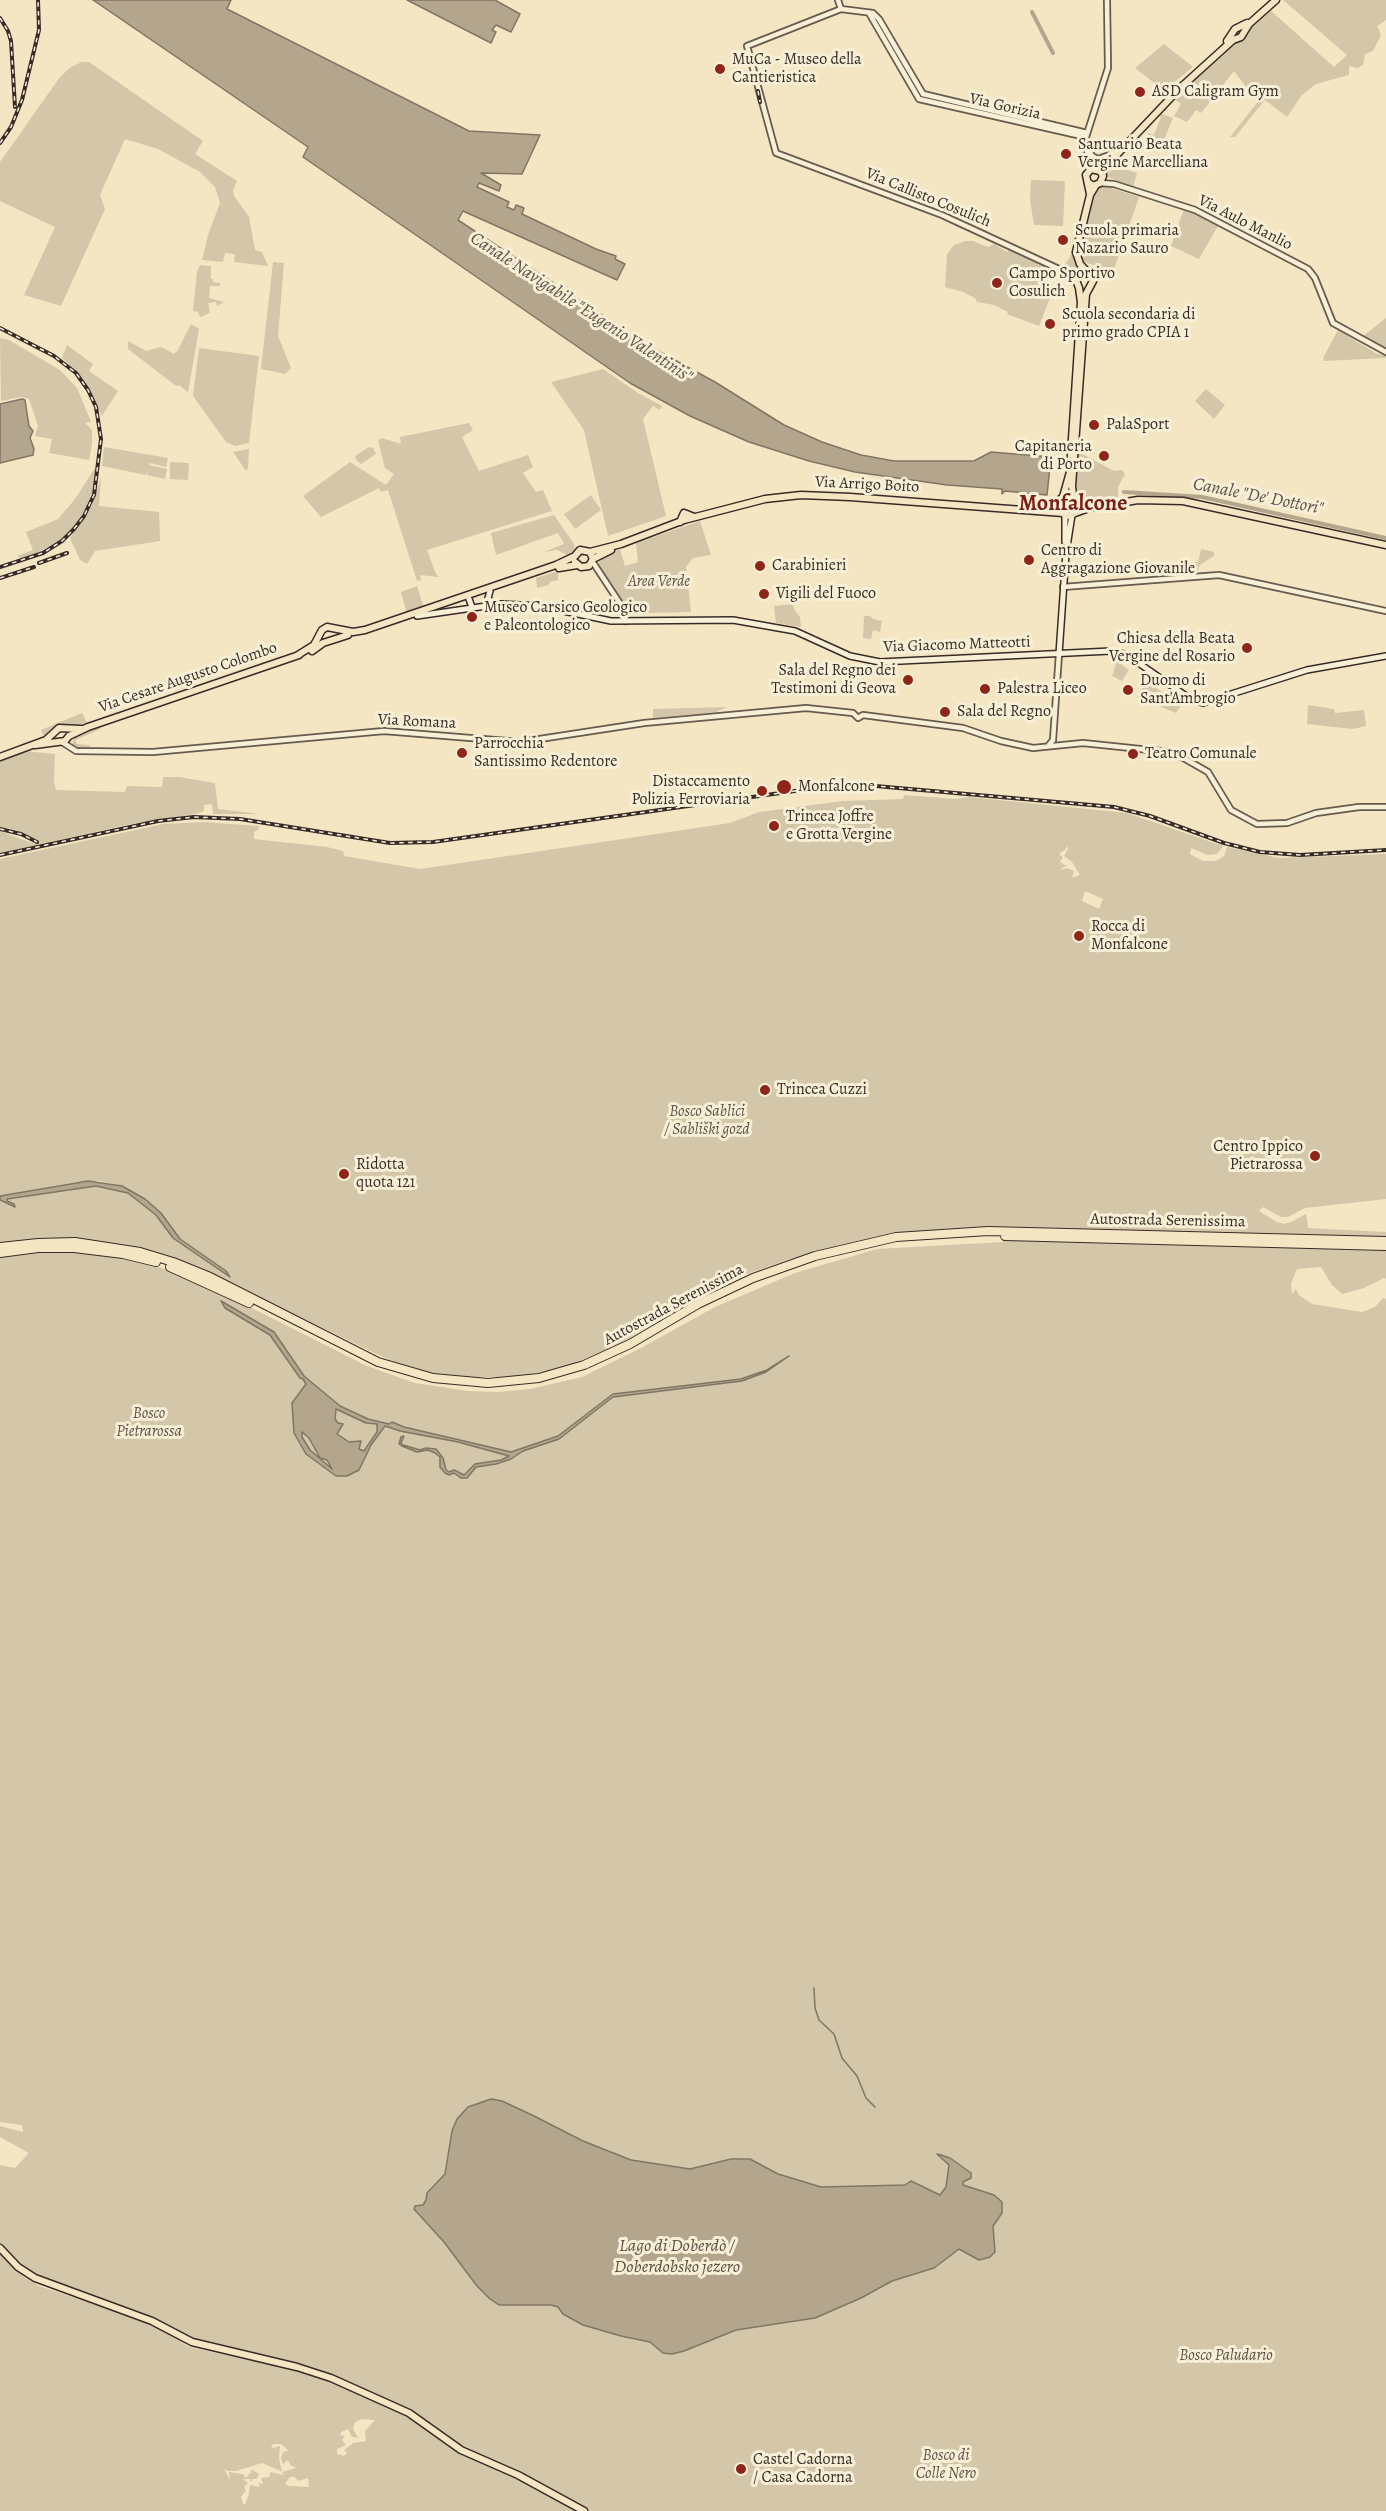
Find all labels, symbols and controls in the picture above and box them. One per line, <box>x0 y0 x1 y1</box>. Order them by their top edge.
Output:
place label: MuCa - Museo della Cantieristica <box>732 50 861 88</box>
marker: MuCa - Museo della Cantieristica <box>713 62 727 76</box>
place label: ASD Caligram Gym <box>1152 82 1279 102</box>
marker: ASD Caligram Gym <box>1133 85 1147 99</box>
street label: Via Gorizia <box>967 89 1043 125</box>
place label: Santuario Beata Vergine Marcelliana <box>1078 135 1208 173</box>
marker: Santuario Beata Vergine Marcelliana <box>1059 147 1073 161</box>
street label: Via Callisto Cosulich <box>863 164 993 232</box>
street label: Via Aulo Manlio <box>1195 191 1295 255</box>
place label: Scuola primaria Nazario Sauro <box>1075 221 1179 259</box>
water label: Canale Navigabile "Eugenio Valentinis" <box>466 228 696 388</box>
marker: Scuola primaria Nazario Sauro <box>1056 233 1070 247</box>
place label: Campo Sportivo Cosulich <box>1009 264 1115 302</box>
marker: Campo Sportivo Cosulich <box>990 276 1004 290</box>
place label: Scuola secondaria di primo grado CPIA 1 <box>1062 305 1195 343</box>
marker: Scuola secondaria di primo grado CPIA 1 <box>1043 317 1057 331</box>
place label: PalaSport <box>1106 415 1169 435</box>
marker: PalaSport <box>1087 418 1101 432</box>
place label: Capitaneria di Porto <box>1015 437 1092 475</box>
marker: Capitaneria di Porto <box>1097 449 1111 463</box>
street label: Via Arrigo Boito <box>814 473 920 497</box>
water label: Canale "De' Dottori" <box>1191 474 1325 520</box>
district label: Monfalcone <box>1019 492 1127 518</box>
place label: Centro di Aggragazione Giovanile <box>1041 541 1195 579</box>
marker: Centro di Aggragazione Giovanile <box>1022 553 1036 567</box>
place label: Carabinieri <box>772 556 847 576</box>
marker: Carabinieri <box>753 559 767 573</box>
park label: Area Verde <box>628 572 690 592</box>
place label: Vigili del Fuoco <box>776 584 876 604</box>
marker: Vigili del Fuoco <box>757 587 771 601</box>
place label: Museo Carsico Geologico e Paleontologico <box>484 598 647 636</box>
marker: Museo Carsico Geologico e Paleontologico <box>465 610 479 624</box>
place label: Chiesa della Beata Vergine del Rosario <box>1109 629 1235 667</box>
street label: Via Giacomo Matteotti <box>883 633 1031 657</box>
street label: Via Cesare Augusto Colombo <box>96 638 280 718</box>
marker: Chiesa della Beata Vergine del Rosario <box>1240 641 1254 655</box>
place label: Sala del Regno dei Testimoni di Geova <box>771 661 896 699</box>
place label: Duomo di Sant'Ambrogio <box>1140 671 1236 709</box>
marker: Sala del Regno dei Testimoni di Geova <box>901 673 915 687</box>
place label: Palestra Liceo <box>997 679 1087 699</box>
marker: Palestra Liceo <box>978 682 992 696</box>
marker: Duomo di Sant'Ambrogio <box>1121 683 1135 697</box>
place label: Sala del Regno <box>957 702 1051 722</box>
marker: Sala del Regno <box>938 705 952 719</box>
street label: Via Romana <box>377 710 457 734</box>
place label: Parrocchia Santissimo Redentore <box>474 734 617 772</box>
place label: Teatro Comunale <box>1145 744 1257 764</box>
marker: Parrocchia Santissimo Redentore <box>455 746 469 760</box>
marker: Teatro Comunale <box>1126 747 1140 761</box>
place label: Distaccamento Polizia Ferroviaria <box>631 772 750 810</box>
place label: Monfalcone <box>798 777 875 797</box>
marker: Monfalcone <box>775 778 793 796</box>
marker: Distaccamento Polizia Ferroviaria <box>755 784 769 798</box>
place label: Trincea Joffre e Grotta Vergine <box>786 807 892 845</box>
marker: Trincea Joffre e Grotta Vergine <box>767 819 781 833</box>
place label: Rocca di Monfalcone <box>1091 917 1168 955</box>
marker: Rocca di Monfalcone <box>1072 929 1086 943</box>
place label: Trincea Cuzzi <box>777 1080 867 1100</box>
marker: Trincea Cuzzi <box>758 1083 772 1097</box>
park label: Bosco Sablici / Sabliški gozd <box>664 1102 750 1140</box>
place label: Centro Ippico Pietrarossa <box>1213 1137 1303 1175</box>
marker: Centro Ippico Pietrarossa <box>1308 1149 1322 1163</box>
place label: Ridotta quota 121 <box>356 1155 415 1193</box>
marker: Ridotta quota 121 <box>337 1167 351 1181</box>
street label: Autostrada Serenissima <box>1090 1210 1246 1232</box>
street label: Autostrada Serenissima <box>601 1260 747 1350</box>
park label: Bosco Pietrarossa <box>116 1404 182 1442</box>
water label: Lago di Doberdò / Doberdobsko jezero <box>614 2236 740 2278</box>
park label: Bosco Paludario <box>1179 2346 1273 2366</box>
park label: Bosco di Colle Nero <box>916 2446 976 2484</box>
place label: Castel Cadorna / Casa Cadorna <box>753 2450 853 2488</box>
marker: Castel Cadorna / Casa Cadorna <box>734 2462 748 2476</box>

